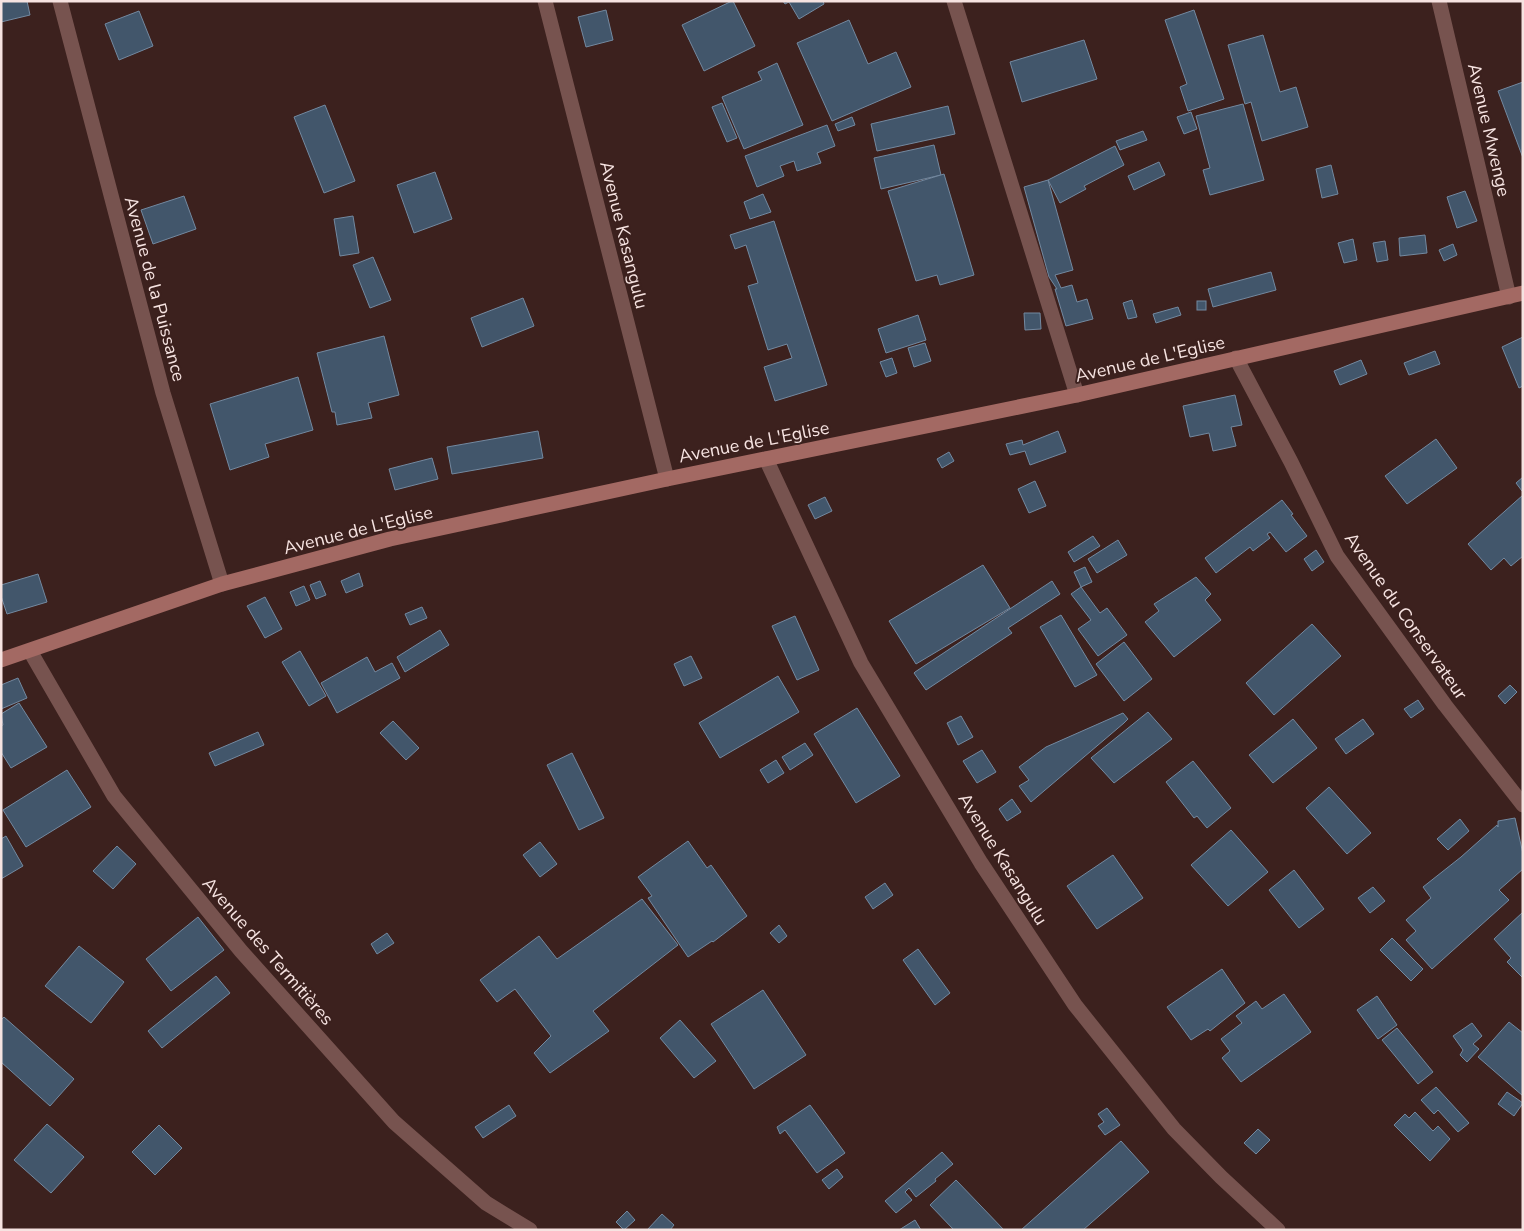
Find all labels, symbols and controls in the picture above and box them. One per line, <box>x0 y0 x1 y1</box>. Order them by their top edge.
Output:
street label: Avenue Mwenge <box>1462 61 1516 199</box>
street label: Avenue Kasangulu <box>594 159 654 311</box>
street label: Avenue de la Puissance <box>119 194 191 384</box>
street label: Avenue de L'Eglise <box>1073 330 1227 388</box>
street label: Avenue de L'Eglise <box>677 416 831 468</box>
street label: Avenue de L'Eglise <box>281 500 435 560</box>
street label: Avenue du Conservateur <box>1339 528 1473 705</box>
street label: Avenue Kasangulu <box>953 789 1053 929</box>
street label: Avenue des Termitières <box>197 872 339 1030</box>

